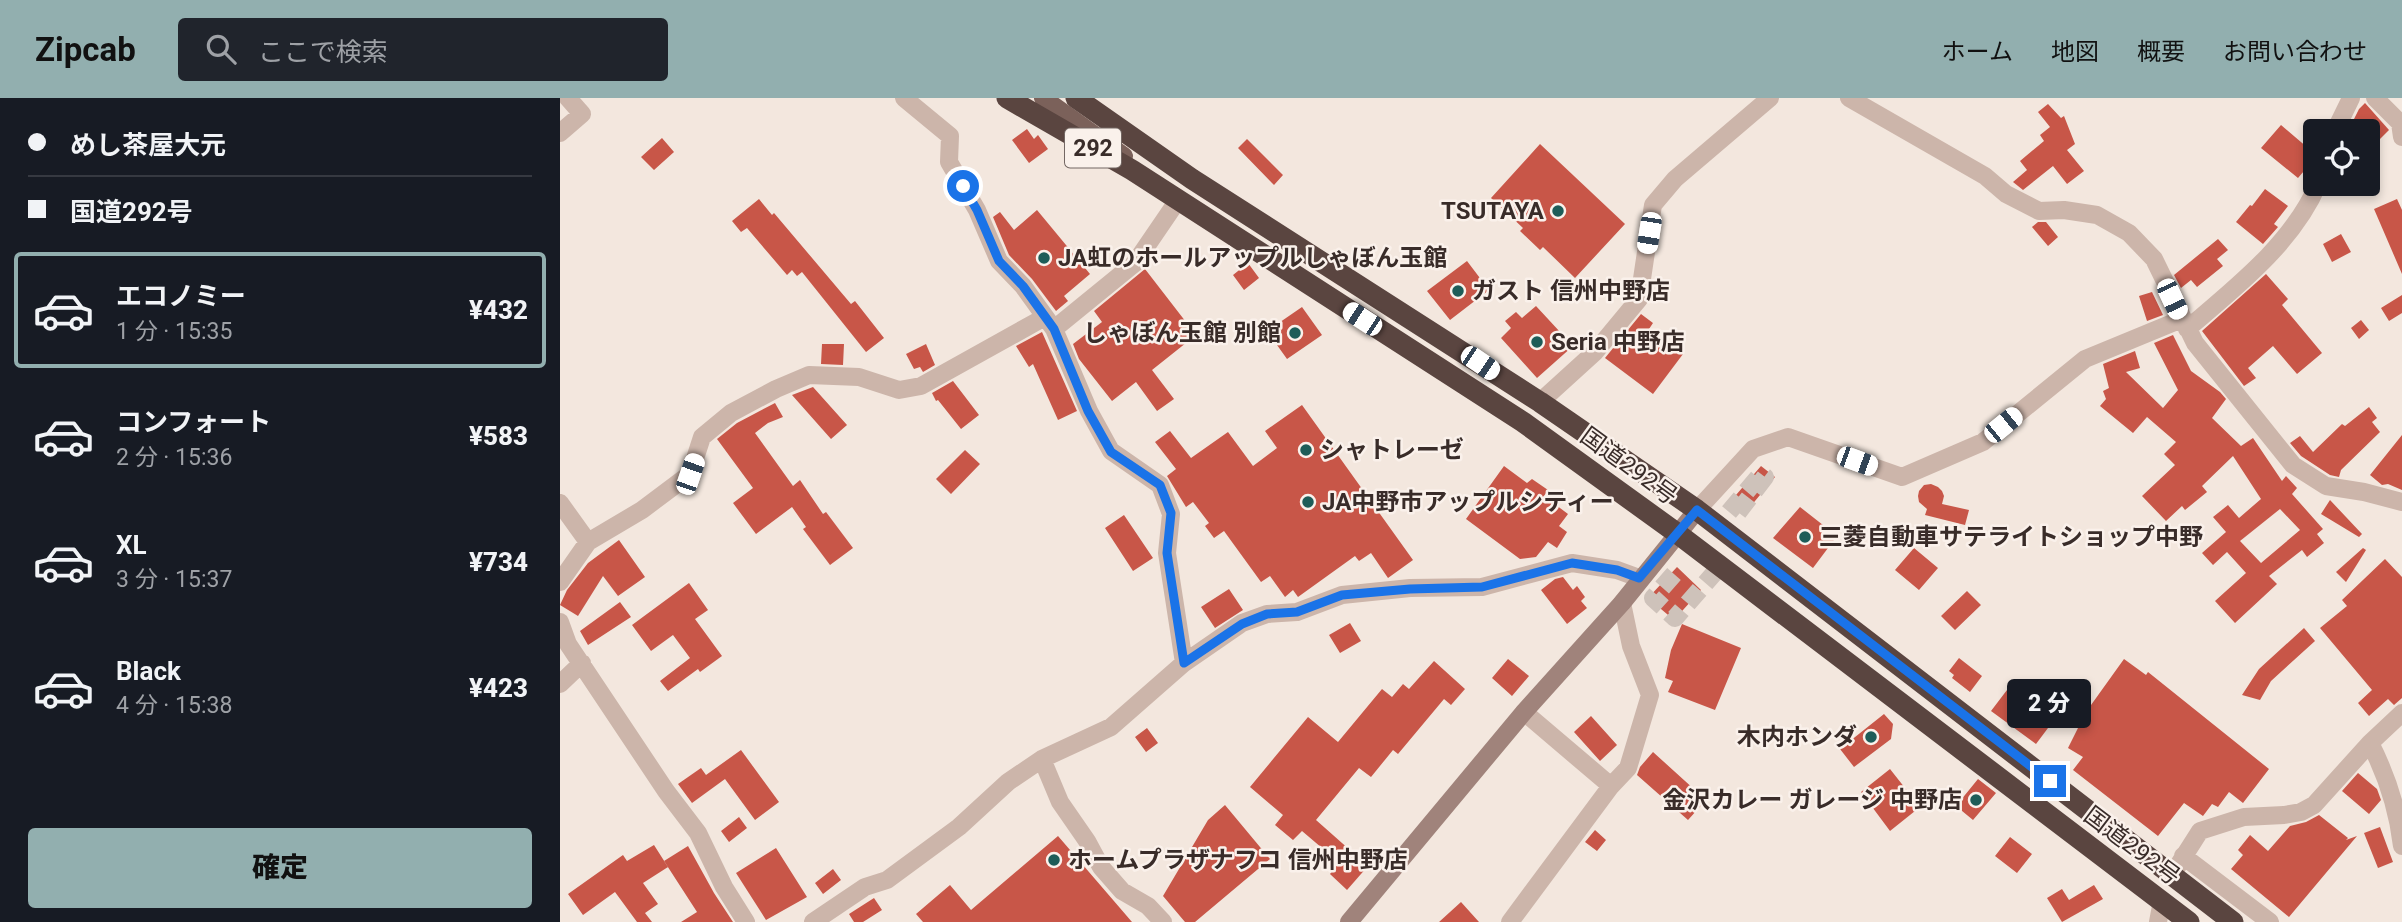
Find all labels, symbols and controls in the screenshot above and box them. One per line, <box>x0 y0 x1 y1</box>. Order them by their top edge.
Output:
search box <box>178 18 668 81</box>
text: Zipcab <box>35 30 136 69</box>
icon: search <box>202 30 240 68</box>
text: ここで検索 <box>258 37 388 67</box>
text: ホーム <box>1942 38 2013 66</box>
text: 地図 <box>2051 38 2099 66</box>
text: 概要 <box>2137 38 2185 66</box>
text: お問い合わせ <box>2223 38 2367 66</box>
map controls <box>2303 119 2380 196</box>
button: locate <box>2303 119 2380 196</box>
road number: 292 <box>1065 129 1121 168</box>
text: めし茶屋大元 <box>70 130 226 160</box>
route start <box>947 170 979 202</box>
text: 国道292号 <box>70 197 193 227</box>
place label: TSUTAYA <box>1441 197 1545 225</box>
marker: TSUTAYA <box>1550 203 1566 219</box>
car <box>1636 211 1663 255</box>
place label: JA虹のホールアップルしゃぼん玉館 <box>1058 244 1447 272</box>
marker: JA虹のホールアップルしゃぼん玉館 <box>1036 250 1052 266</box>
car <box>2154 276 2191 322</box>
place label: ガスト 信州中野店 <box>1472 277 1670 305</box>
icon: car <box>32 279 95 342</box>
text: エコノミー <box>116 281 246 311</box>
marker: ガスト 信州中野店 <box>1450 283 1466 299</box>
text: ¥432 <box>469 295 528 325</box>
car <box>1339 299 1386 339</box>
text: 1 分 · 15:35 <box>116 318 232 345</box>
place label: しゃぼん玉館 別館 <box>1083 319 1281 347</box>
marker: しゃぼん玉館 別館 <box>1287 325 1303 341</box>
place label: Seria 中野店 <box>1551 328 1685 356</box>
marker: Seria 中野店 <box>1529 334 1545 350</box>
car <box>1457 343 1504 383</box>
car <box>1981 404 2026 446</box>
icon: car <box>32 405 95 468</box>
text: コンフォート <box>116 407 271 437</box>
text: ¥583 <box>469 421 528 451</box>
street label: 国道292号 <box>1575 422 1683 510</box>
place label: シャトレーゼ <box>1320 436 1464 464</box>
marker: シャトレーゼ <box>1298 442 1314 458</box>
text: 2 分 · 15:36 <box>116 444 232 471</box>
car <box>1834 444 1881 478</box>
car <box>674 451 707 497</box>
place label: JA中野市アップルシティー <box>1322 488 1614 516</box>
marker: JA中野市アップルシティー <box>1300 494 1316 510</box>
place label: 三菱自動車サテライトショップ中野 <box>1819 523 2203 551</box>
marker: 三菱自動車サテライトショップ中野 <box>1797 529 1813 545</box>
text: XL <box>116 530 147 560</box>
icon: car <box>32 531 95 594</box>
text: ¥734 <box>469 547 528 577</box>
text: 3 分 · 15:37 <box>116 566 232 593</box>
text: Black <box>116 656 181 686</box>
icon: car <box>32 657 95 720</box>
text: ¥423 <box>469 673 528 703</box>
callout: 2 分 <box>2008 680 2092 728</box>
text: 2 分 <box>2028 690 2070 717</box>
text: 4 分 · 15:38 <box>116 692 232 719</box>
place label: 木内ホンダ <box>1737 723 1857 751</box>
marker: 木内ホンダ <box>1863 729 1879 745</box>
route end <box>2034 765 2066 797</box>
place label: 金沢カレー ガレージ 中野店 <box>1663 786 1962 814</box>
marker: 金沢カレー ガレージ 中野店 <box>1968 792 1984 808</box>
street label: 国道292号 <box>2079 801 2185 891</box>
button: 確定 <box>28 828 532 908</box>
place label: ホームプラザナフコ 信州中野店 <box>1068 846 1408 874</box>
marker: ホームプラザナフコ 信州中野店 <box>1046 852 1062 868</box>

